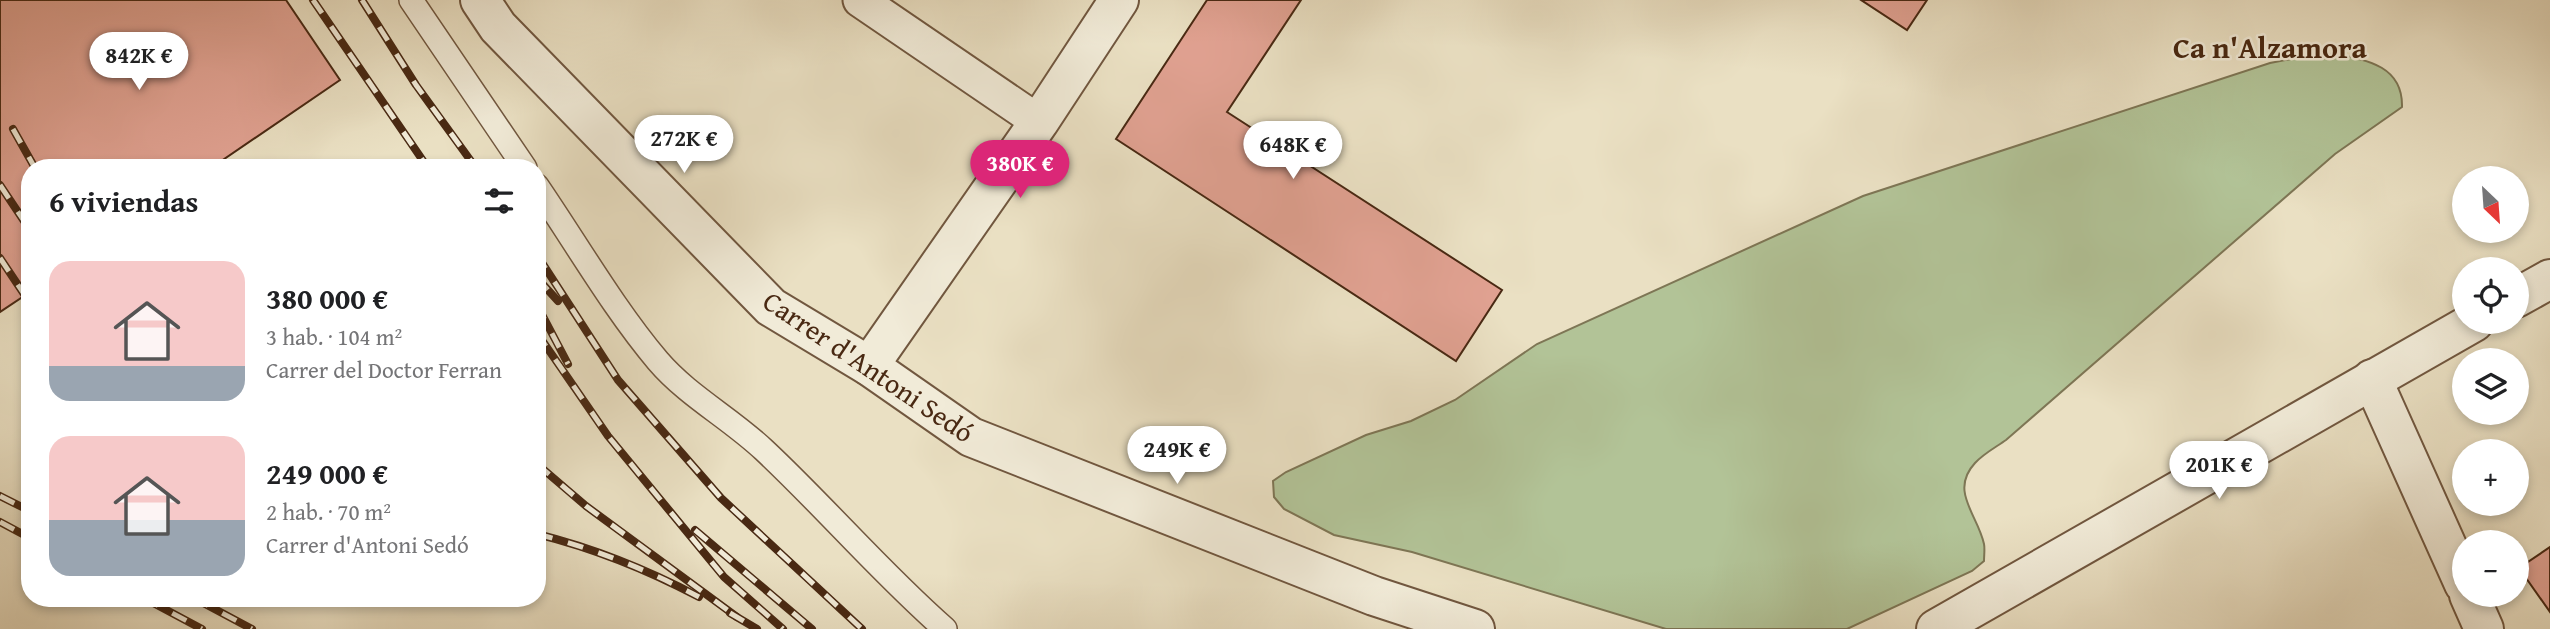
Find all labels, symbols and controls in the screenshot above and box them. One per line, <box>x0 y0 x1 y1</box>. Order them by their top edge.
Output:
district label: Ca n'Alzamora <box>2173 25 2367 69</box>
pin: 842K € <box>82 32 196 92</box>
text: 842K € <box>105 38 173 71</box>
pin: 272K € <box>627 116 741 175</box>
text: 272K € <box>650 121 718 154</box>
pin: 648K € <box>1236 122 1350 181</box>
text: 648K € <box>1259 127 1327 160</box>
pin: 380K € <box>963 140 1077 200</box>
text: 380K € <box>986 146 1054 179</box>
north arrow <box>2452 166 2529 243</box>
map controls <box>2452 166 2529 607</box>
text: 6 viviendas <box>49 179 198 223</box>
icon: filters <box>480 182 518 220</box>
button: locate <box>2452 257 2529 334</box>
text: 380 000 € <box>266 276 388 320</box>
street label: Carrer d'Antoni Sedó <box>755 280 983 452</box>
icon: home <box>105 289 189 373</box>
text: 3 hab. · 104 m² <box>266 320 402 353</box>
button: layers <box>2452 348 2529 425</box>
text: Carrer del Doctor Ferran <box>266 353 502 386</box>
pin: 249K € <box>1120 426 1234 486</box>
text: 249K € <box>1143 432 1211 465</box>
button: + <box>2452 439 2529 516</box>
pin: 201K € <box>2162 442 2276 501</box>
text: 201K € <box>2185 447 2253 480</box>
text: 249 000 € <box>266 451 388 495</box>
icon: home <box>105 464 189 548</box>
text: 2 hab. · 70 m² <box>266 495 391 528</box>
text: Carrer d'Antoni Sedó <box>266 528 469 561</box>
button: − <box>2452 530 2529 607</box>

